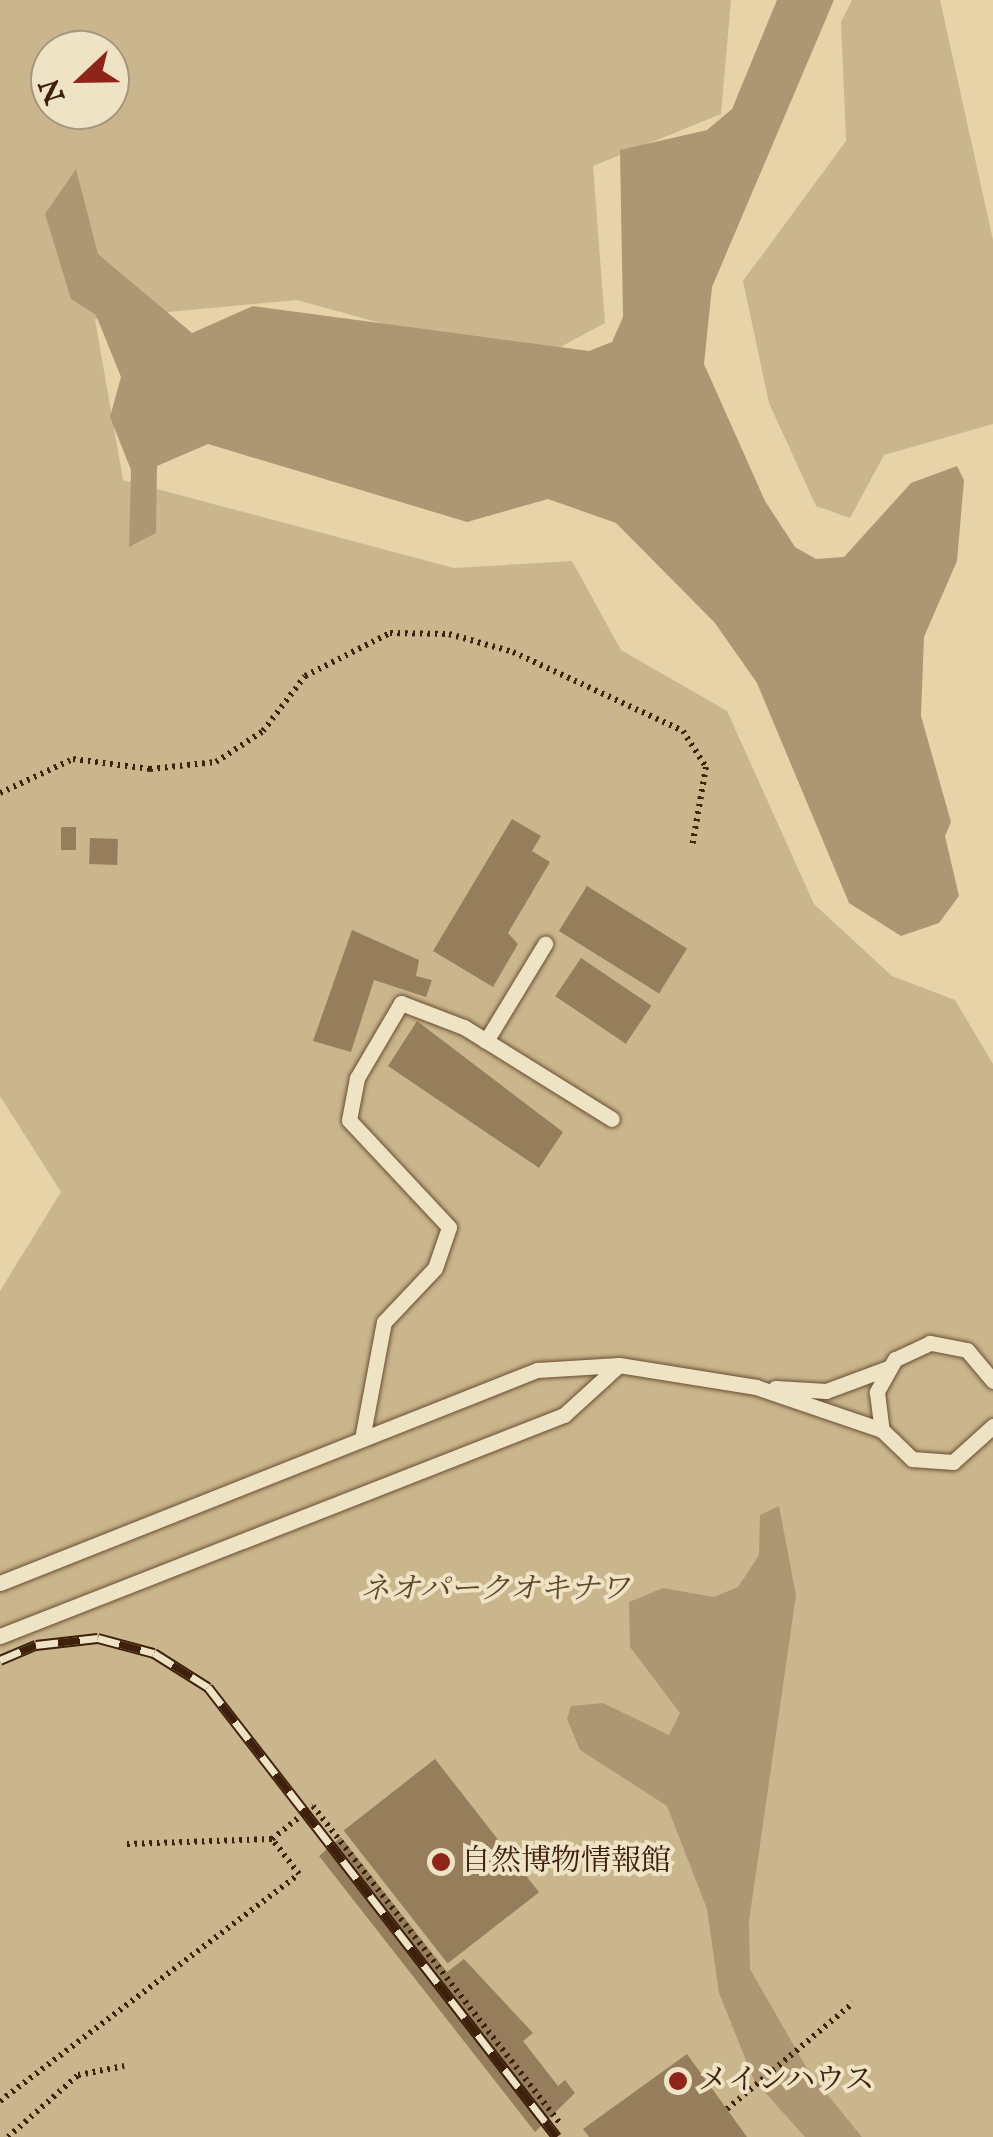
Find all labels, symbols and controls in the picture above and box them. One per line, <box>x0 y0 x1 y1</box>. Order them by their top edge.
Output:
north arrow <box>30 30 130 130</box>
text: N <box>33 73 74 108</box>
park label: ネオパークオキナワ <box>360 1572 630 1608</box>
place label: 自然博物情報館 <box>461 1844 671 1880</box>
marker: 自然博物情報館 <box>430 1851 452 1873</box>
place label: メインハウス <box>698 2063 878 2099</box>
marker: メインハウス <box>667 2070 689 2092</box>

